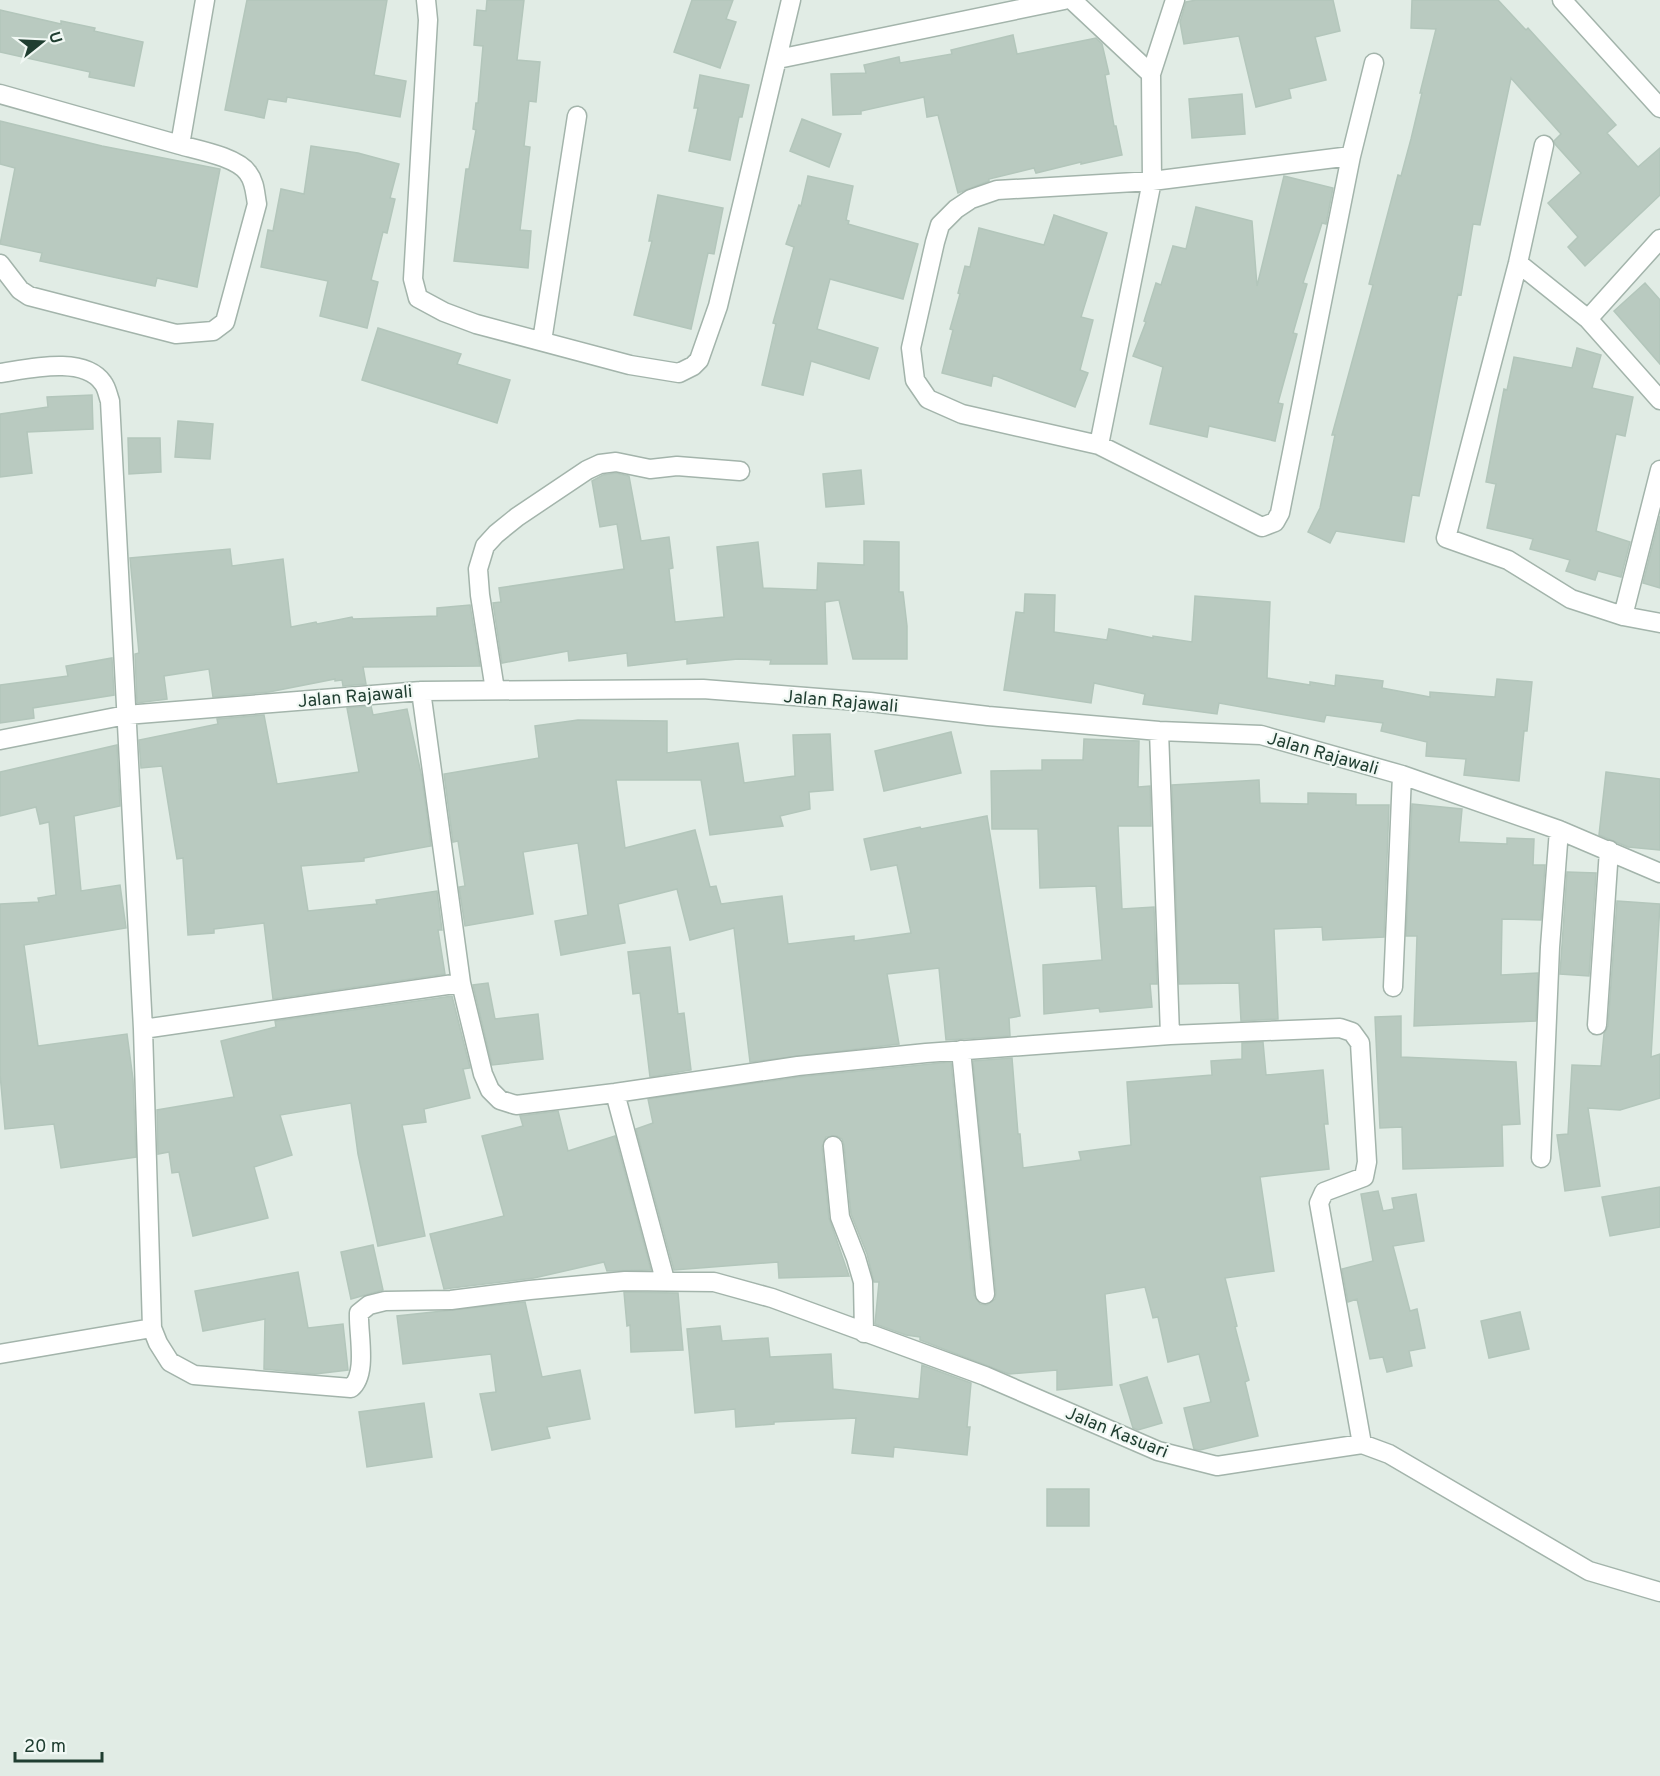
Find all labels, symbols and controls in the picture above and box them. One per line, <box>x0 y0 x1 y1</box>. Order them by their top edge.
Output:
north arrow <box>12 12 72 72</box>
text: U <box>43 29 66 46</box>
street label: Jalan Rajawali <box>297 681 414 714</box>
street label: Jalan Rajawali <box>782 686 899 719</box>
street label: Jalan Rajawali <box>1264 728 1381 781</box>
street label: Jalan Kasuari <box>1062 1402 1171 1464</box>
scale bar <box>15 1725 102 1763</box>
text: 20 m <box>24 1736 66 1759</box>

